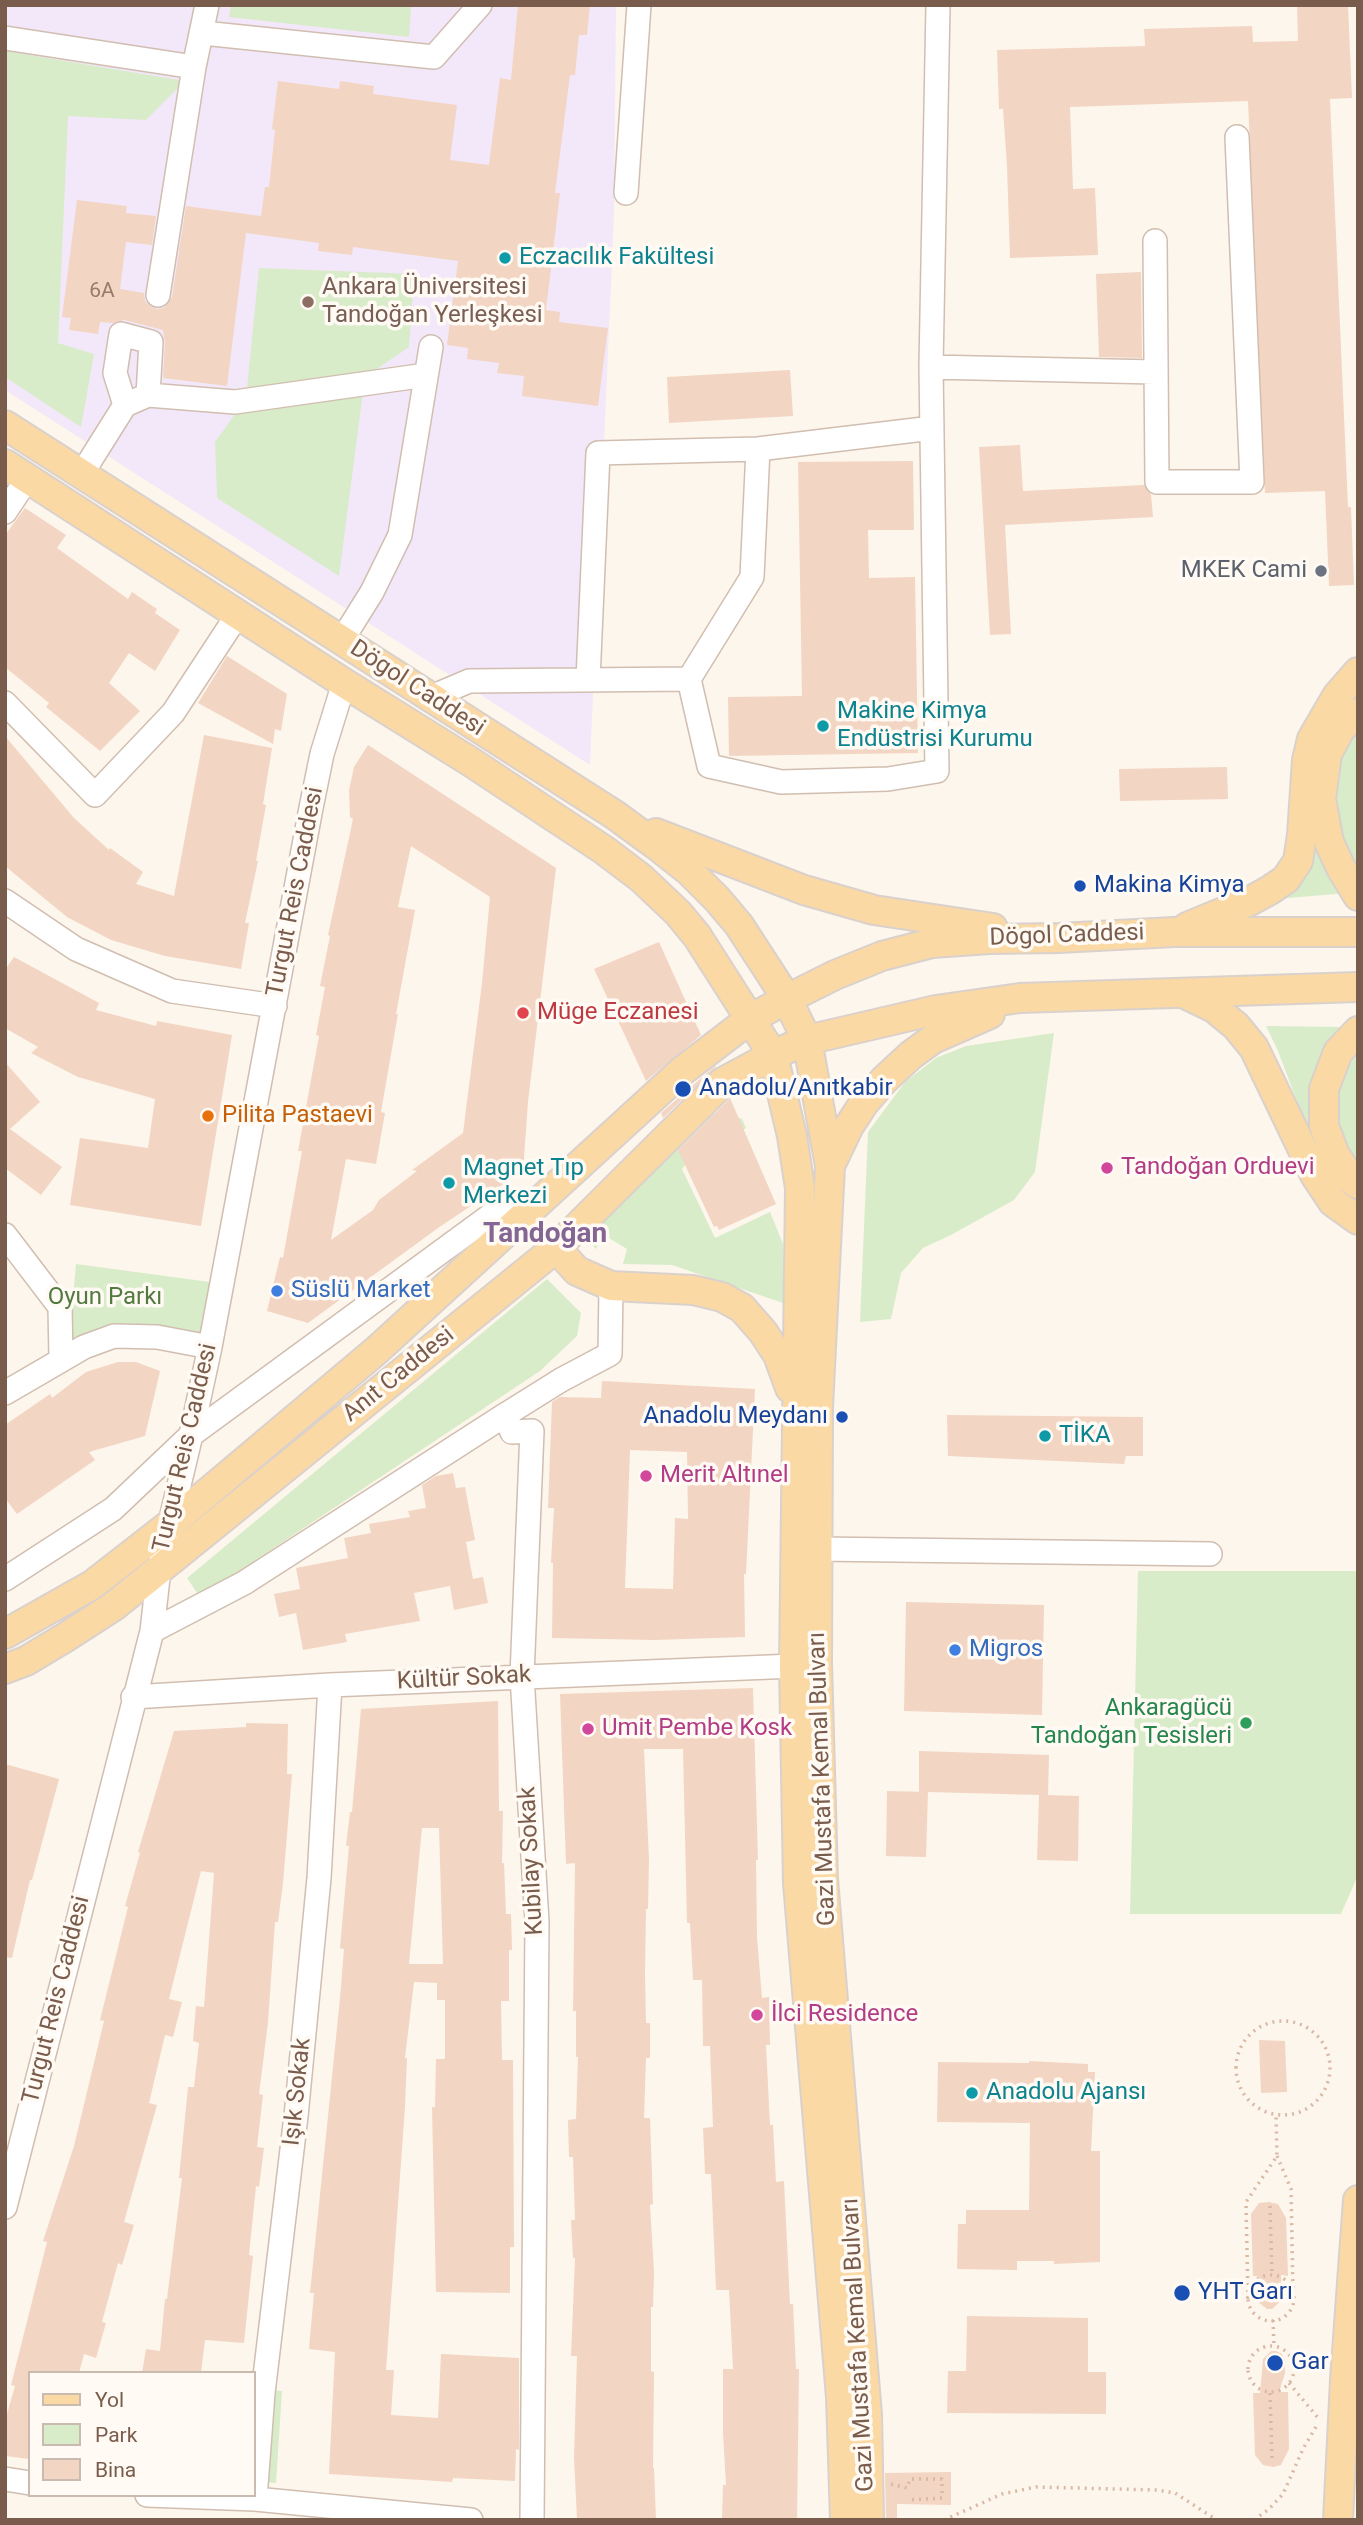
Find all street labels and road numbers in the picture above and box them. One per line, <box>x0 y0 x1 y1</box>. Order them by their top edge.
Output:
street label: Dögol Caddesi <box>344 635 490 743</box>
street label: Turgut Reis Caddesi <box>262 785 330 999</box>
street label: Dögol Caddesi <box>989 919 1145 953</box>
street label: Anıt Caddesi <box>337 1321 461 1429</box>
street label: Turgut Reis Caddesi <box>148 1341 224 1555</box>
street label: Gazi Mustafa Kemal Bulvarı <box>803 1632 843 1926</box>
street label: Kültür Sokak <box>396 1661 532 1697</box>
street label: Kubilay Sokak <box>514 1786 550 1936</box>
street label: Turgut Reis Caddesi <box>17 1893 97 2107</box>
street label: Işık Sokak <box>278 2037 318 2147</box>
street label: Gazi Mustafa Kemal Bulvarı <box>837 2198 881 2492</box>

